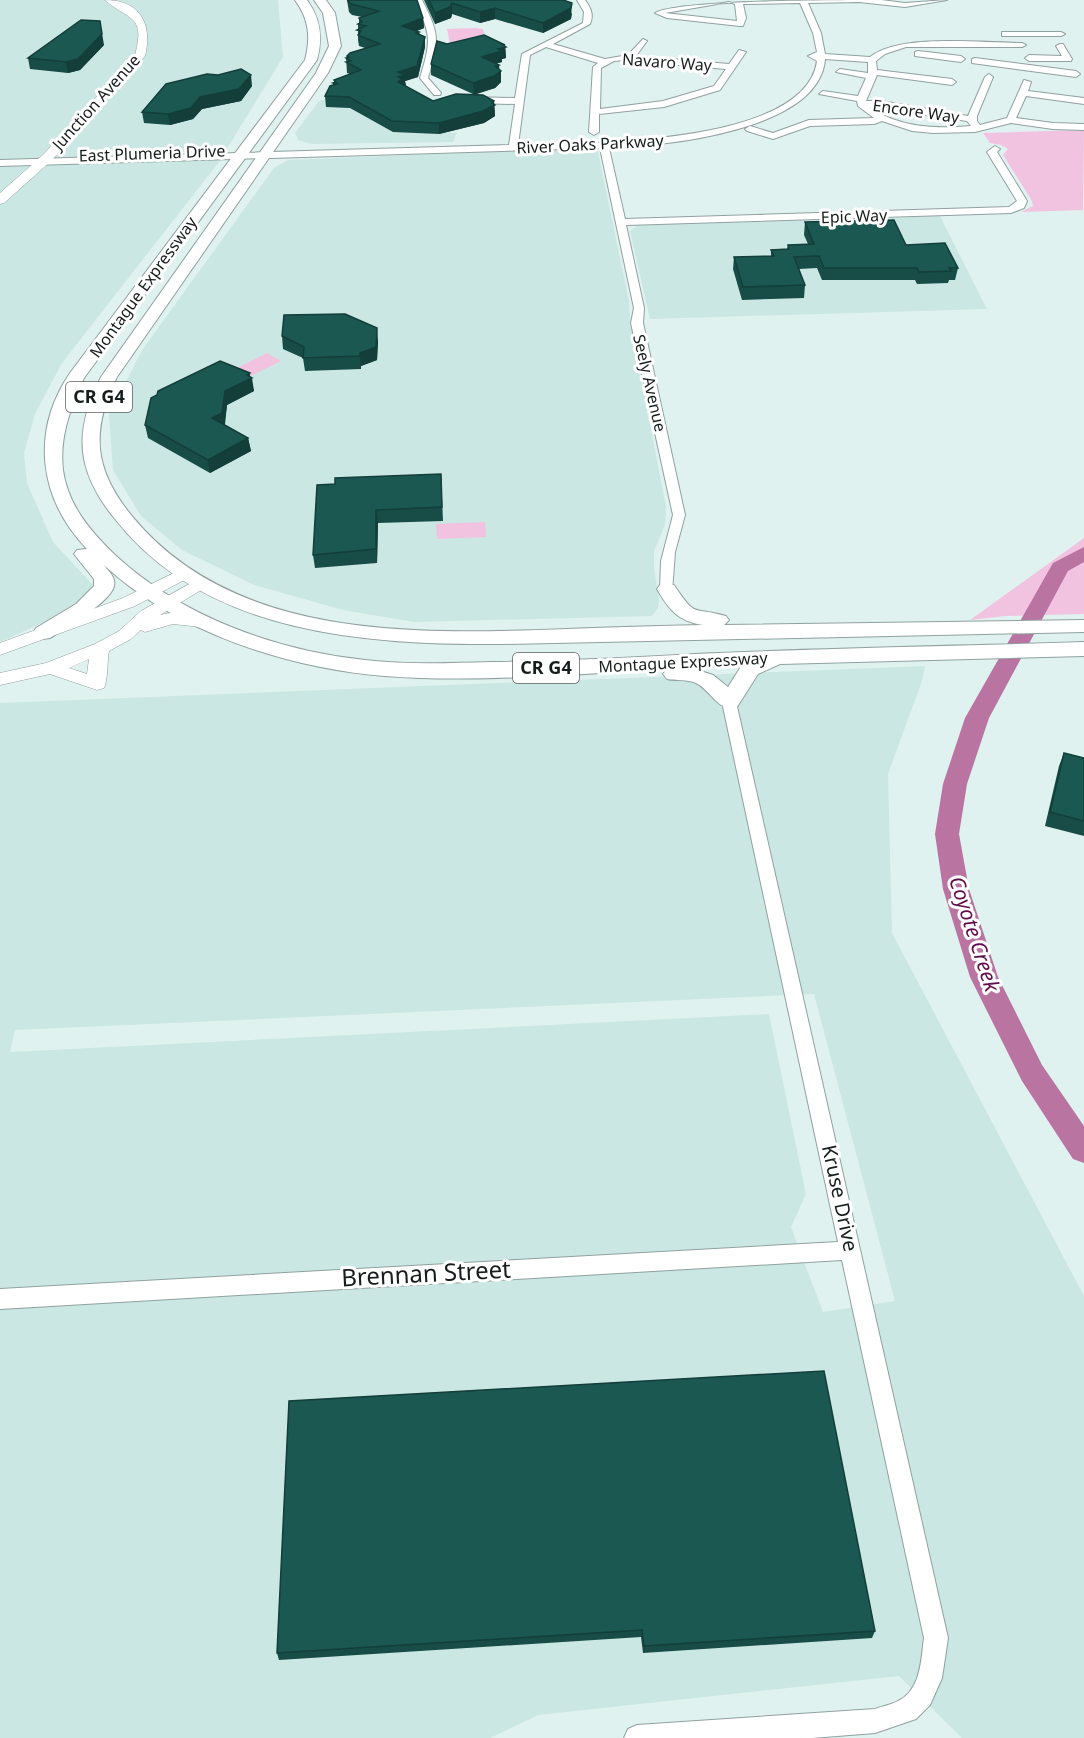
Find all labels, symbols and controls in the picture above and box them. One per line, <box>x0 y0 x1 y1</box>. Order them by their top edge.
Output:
street label: Navaro Way <box>621 48 714 76</box>
street label: Junction Avenue <box>46 49 145 156</box>
street label: Encore Way <box>871 94 962 128</box>
street label: River Oaks Parkway <box>516 129 665 159</box>
street label: East Plumeria Drive <box>78 139 226 167</box>
street label: Epic Way <box>820 204 888 228</box>
street label: Montague Expressway <box>84 211 202 362</box>
street label: Seely Avenue <box>628 332 672 434</box>
road number: CR G4 <box>66 382 132 412</box>
street label: Montague Expressway <box>598 647 769 677</box>
road number: CR G4 <box>513 653 579 683</box>
water label: Coyote Creek <box>943 872 1007 997</box>
street label: Kruse Drive <box>816 1142 865 1254</box>
street label: Brennan Street <box>340 1252 512 1293</box>

